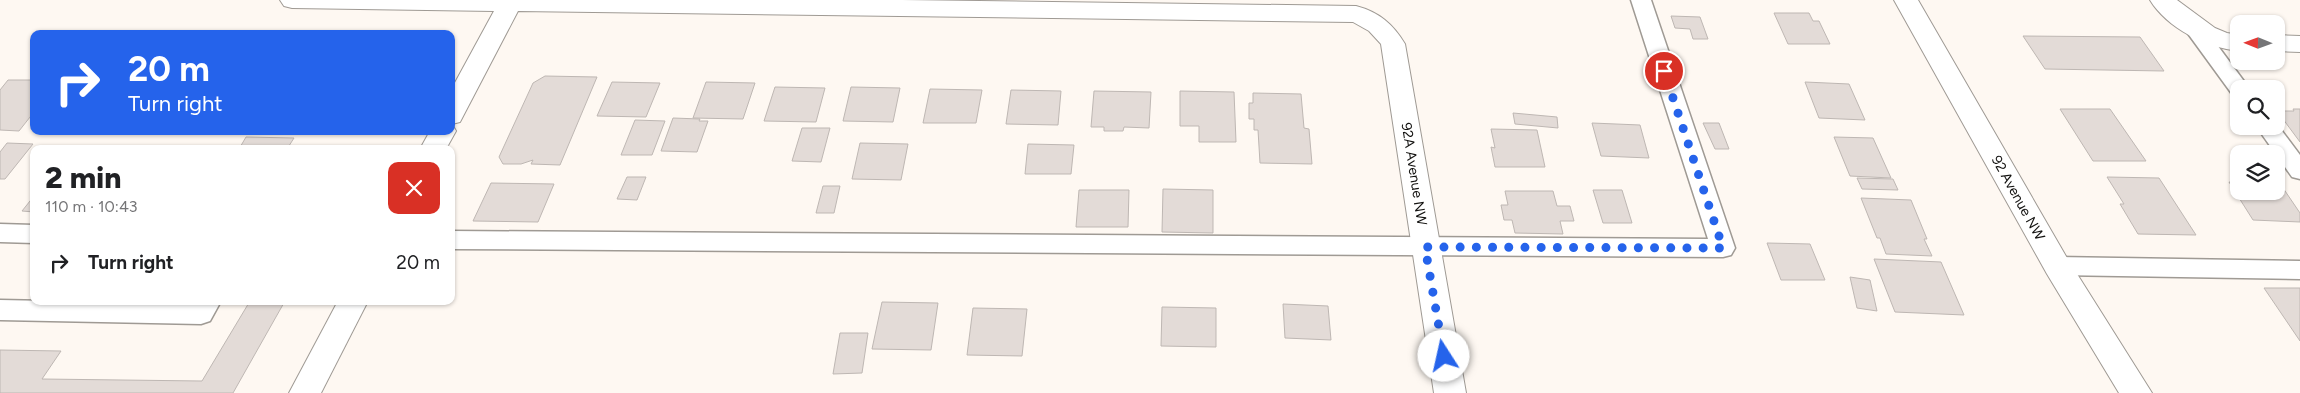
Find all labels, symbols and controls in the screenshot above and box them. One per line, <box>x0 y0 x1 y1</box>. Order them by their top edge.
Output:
north arrow <box>2230 15 2285 70</box>
map controls <box>2230 15 2285 200</box>
text: 20 m <box>128 48 210 90</box>
icon: right <box>45 50 110 115</box>
pin <box>1643 50 1685 92</box>
icon: arrive <box>1650 57 1678 85</box>
button: search <box>2230 80 2285 135</box>
text: Turn right <box>128 90 223 117</box>
street label: 92A Avenue NW <box>1397 121 1431 227</box>
button: layers <box>2230 145 2285 200</box>
street label: 92 Avenue NW <box>1988 153 2049 244</box>
text: 2 min <box>45 159 122 196</box>
button: close <box>388 162 440 214</box>
text: 110 m · 10:43 <box>45 197 138 216</box>
icon: right <box>45 249 73 277</box>
text: Turn right <box>88 251 174 274</box>
text: 20 m <box>396 251 440 274</box>
position arrow <box>1417 329 1469 381</box>

